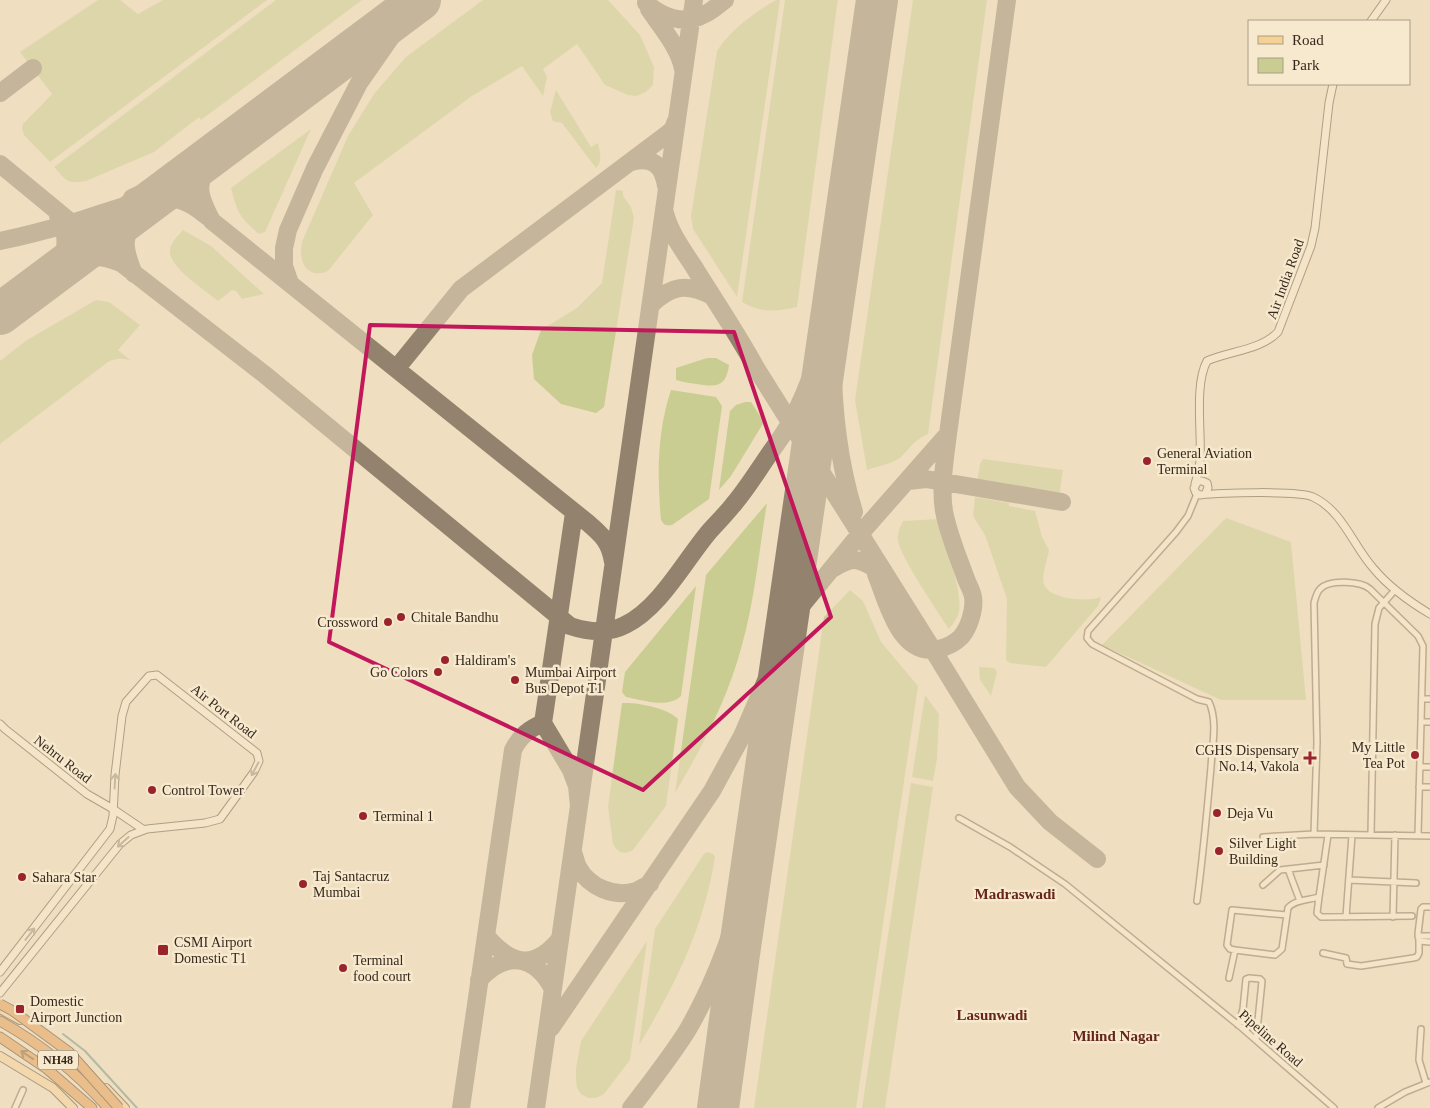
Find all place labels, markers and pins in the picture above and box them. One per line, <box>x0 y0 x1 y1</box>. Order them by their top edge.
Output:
place label: General Aviation Terminal <box>1157 446 1252 477</box>
marker: General Aviation Terminal <box>1141 455 1153 467</box>
place label: Chitale Bandhu <box>411 610 499 625</box>
marker: Chitale Bandhu <box>395 611 407 623</box>
place label: Crossword <box>317 615 378 630</box>
marker: Crossword <box>382 616 394 628</box>
place label: Haldiram's <box>455 653 516 668</box>
marker: Haldiram's <box>439 654 451 666</box>
place label: Go Colors <box>370 665 428 680</box>
place label: Mumbai Airport Bus Depot T1 <box>525 665 616 696</box>
marker: Go Colors <box>432 666 444 678</box>
marker: Mumbai Airport Bus Depot T1 <box>509 674 521 686</box>
place label: My Little Tea Pot <box>1352 740 1405 771</box>
place label: CGHS Dispensary No.14, Vakola <box>1195 743 1300 774</box>
marker: My Little Tea Pot <box>1409 749 1421 761</box>
marker: CGHS Dispensary No.14, Vakola <box>1303 751 1317 765</box>
place label: Control Tower <box>162 783 244 798</box>
marker: Control Tower <box>146 784 158 796</box>
place label: Deja Vu <box>1227 806 1273 821</box>
marker: Deja Vu <box>1211 807 1223 819</box>
place label: Terminal 1 <box>373 809 434 824</box>
marker: Terminal 1 <box>357 810 369 822</box>
place label: Silver Light Building <box>1229 836 1296 867</box>
marker: Silver Light Building <box>1213 845 1225 857</box>
place label: Taj Santacruz Mumbai <box>313 869 389 900</box>
place label: Sahara Star <box>32 870 96 885</box>
marker: Sahara Star <box>16 871 28 883</box>
marker: Taj Santacruz Mumbai <box>297 878 309 890</box>
place label: CSMI Airport Domestic T1 <box>174 935 252 966</box>
marker: CSMI Airport Domestic T1 <box>156 943 170 957</box>
place label: Terminal food court <box>353 953 411 984</box>
marker: Terminal food court <box>337 962 349 974</box>
place label: Domestic Airport Junction <box>30 994 122 1025</box>
marker: Domestic Airport Junction <box>14 1003 26 1015</box>

